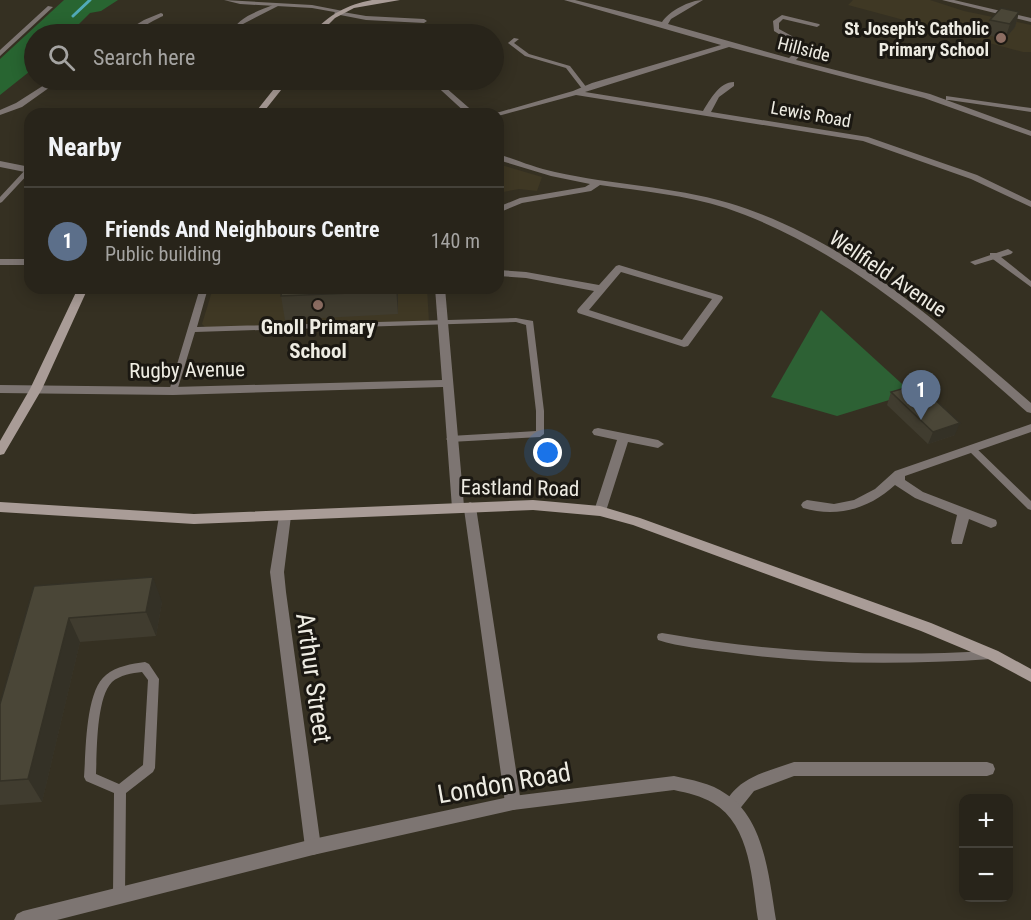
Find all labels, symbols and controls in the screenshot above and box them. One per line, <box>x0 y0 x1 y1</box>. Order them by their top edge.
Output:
place label: St Joseph's Catholic Primary School <box>844 18 989 60</box>
search box <box>24 24 504 90</box>
marker: St Joseph's Catholic Primary School <box>994 31 1008 45</box>
street label: Hillside <box>776 32 832 66</box>
icon: search <box>45 41 78 74</box>
text: Search here <box>93 45 195 70</box>
street label: Lewis Road <box>769 97 853 131</box>
text: Nearby <box>48 132 122 162</box>
text: Friends And Neighbours Centre <box>105 217 379 242</box>
street label: Wellfield Avenue <box>825 226 951 322</box>
text: 1 <box>62 229 73 253</box>
text: 140 m <box>431 229 480 253</box>
text: Public building <box>105 242 221 266</box>
marker: Gnoll Primary School <box>311 298 325 312</box>
place label: Gnoll Primary School <box>261 315 376 363</box>
street label: Rugby Avenue <box>129 357 245 383</box>
pin: 1 <box>902 370 940 420</box>
your location <box>533 438 562 467</box>
street label: Eastland Road <box>460 475 580 501</box>
street label: Arthur Street <box>290 611 338 745</box>
street label: London Road <box>435 757 573 809</box>
map controls <box>959 794 1013 902</box>
button: + <box>959 794 1013 848</box>
button: − <box>959 848 1013 902</box>

